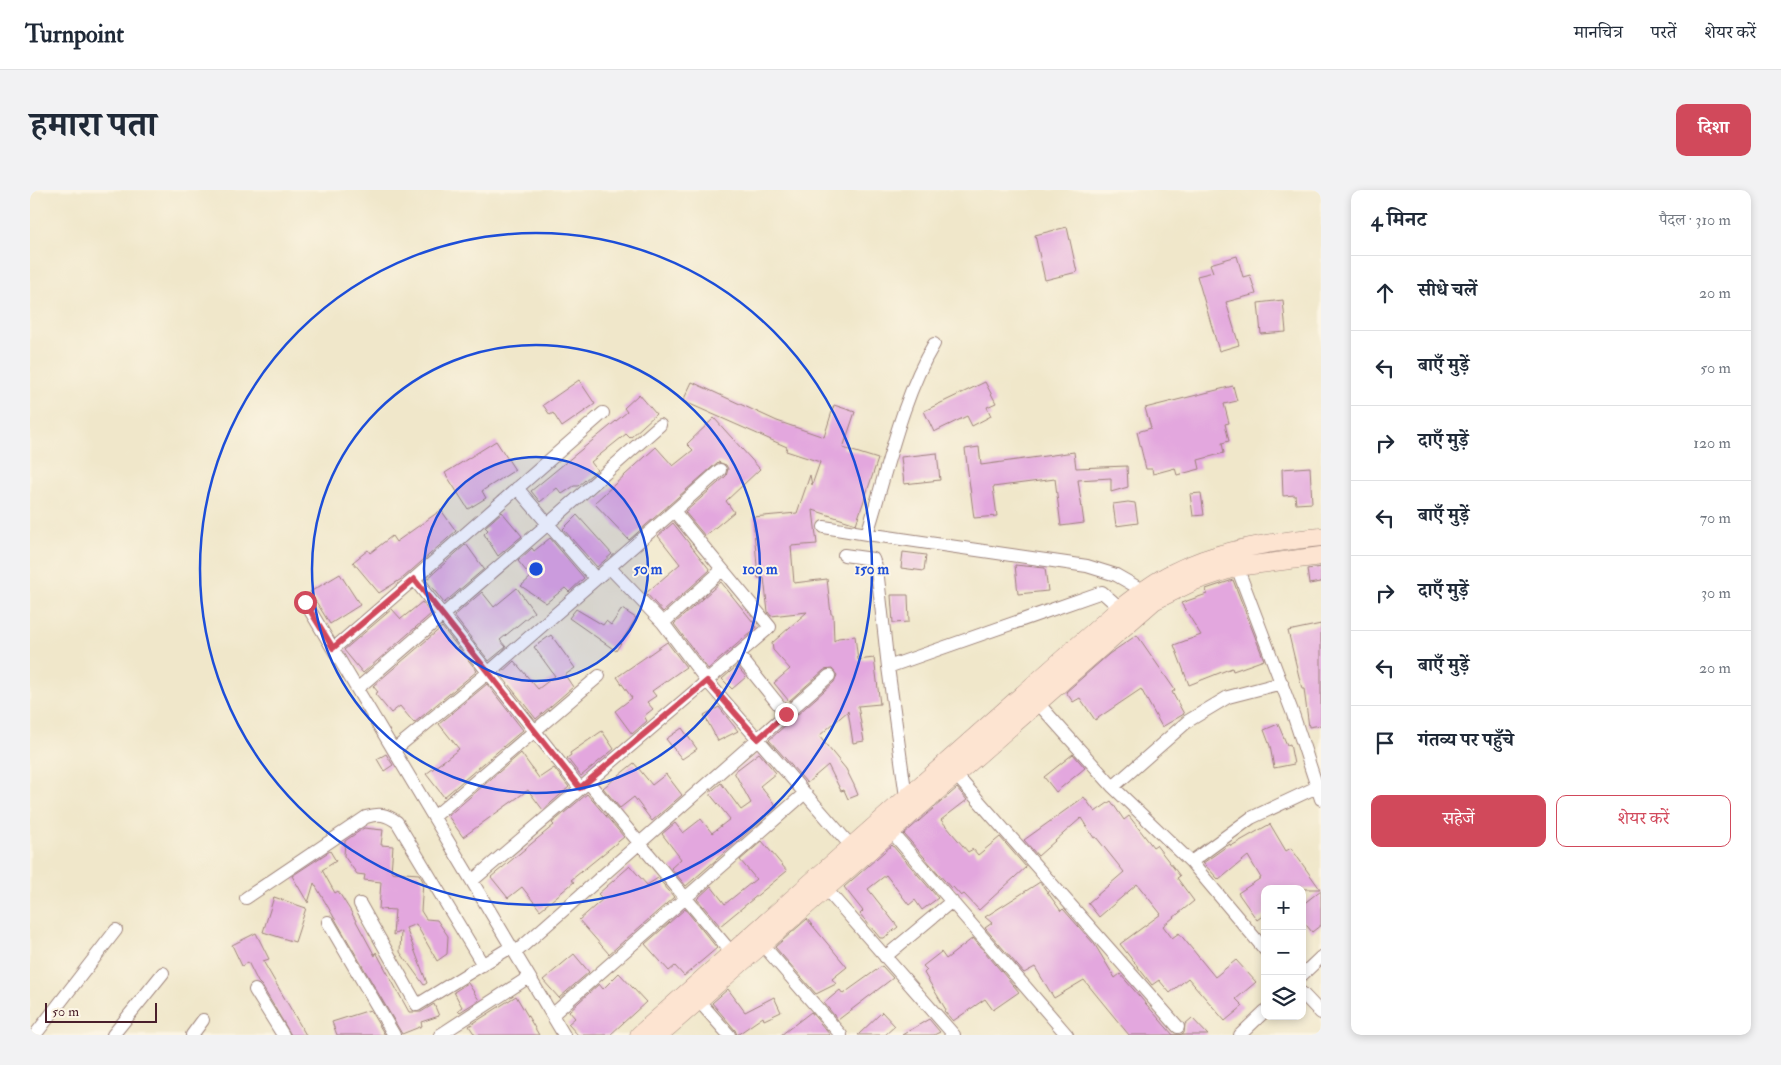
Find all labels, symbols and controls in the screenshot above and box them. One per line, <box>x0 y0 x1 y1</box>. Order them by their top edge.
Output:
text: Turnpoint <box>25 19 124 50</box>
text: मानचित्र <box>1574 21 1623 44</box>
text: परतें <box>1651 21 1677 44</box>
text: शेयर करें <box>1705 21 1756 44</box>
text: हमारा पता <box>30 103 156 147</box>
button: दिशा <box>1676 104 1751 156</box>
text: 4 मिनट <box>1371 206 1427 233</box>
text: पैदल · 310 m <box>1659 210 1731 230</box>
text: सीधे चलें <box>1418 278 1477 302</box>
icon: ahead <box>1371 279 1399 307</box>
text: 20 m <box>1699 283 1731 303</box>
text: बाएँ मुड़ें <box>1418 353 1469 377</box>
icon: left <box>1371 354 1399 382</box>
text: 50 m <box>1700 358 1731 378</box>
text: दाएँ मुड़ें <box>1418 428 1469 452</box>
icon: right <box>1371 429 1399 457</box>
text: 120 m <box>1693 433 1731 453</box>
text: बाएँ मुड़ें <box>1418 503 1469 527</box>
icon: left <box>1371 504 1399 532</box>
text: 70 m <box>1700 508 1731 528</box>
centre of rings <box>527 560 545 578</box>
text: 50 m <box>634 560 663 579</box>
text: 100 m <box>742 560 778 579</box>
text: 150 m <box>855 560 889 579</box>
text: दाएँ मुड़ें <box>1418 578 1469 602</box>
icon: right <box>1371 579 1399 607</box>
text: 30 m <box>1701 583 1731 603</box>
route start <box>294 591 317 614</box>
text: बाएँ मुड़ें <box>1418 653 1469 677</box>
icon: left <box>1371 654 1399 682</box>
text: 20 m <box>1699 658 1731 678</box>
route end <box>775 703 798 726</box>
text: गंतव्य पर पहुँचे <box>1418 728 1514 752</box>
icon: arrive <box>1371 729 1399 757</box>
button: सहेजें <box>1371 795 1546 847</box>
button: शेयर करें <box>1556 795 1731 847</box>
map controls <box>1261 885 1306 1020</box>
button: + <box>1261 885 1306 930</box>
button: − <box>1261 930 1306 975</box>
button: layers <box>1261 975 1306 1020</box>
scale bar <box>45 1000 158 1023</box>
text: 50 m <box>52 1003 79 1020</box>

